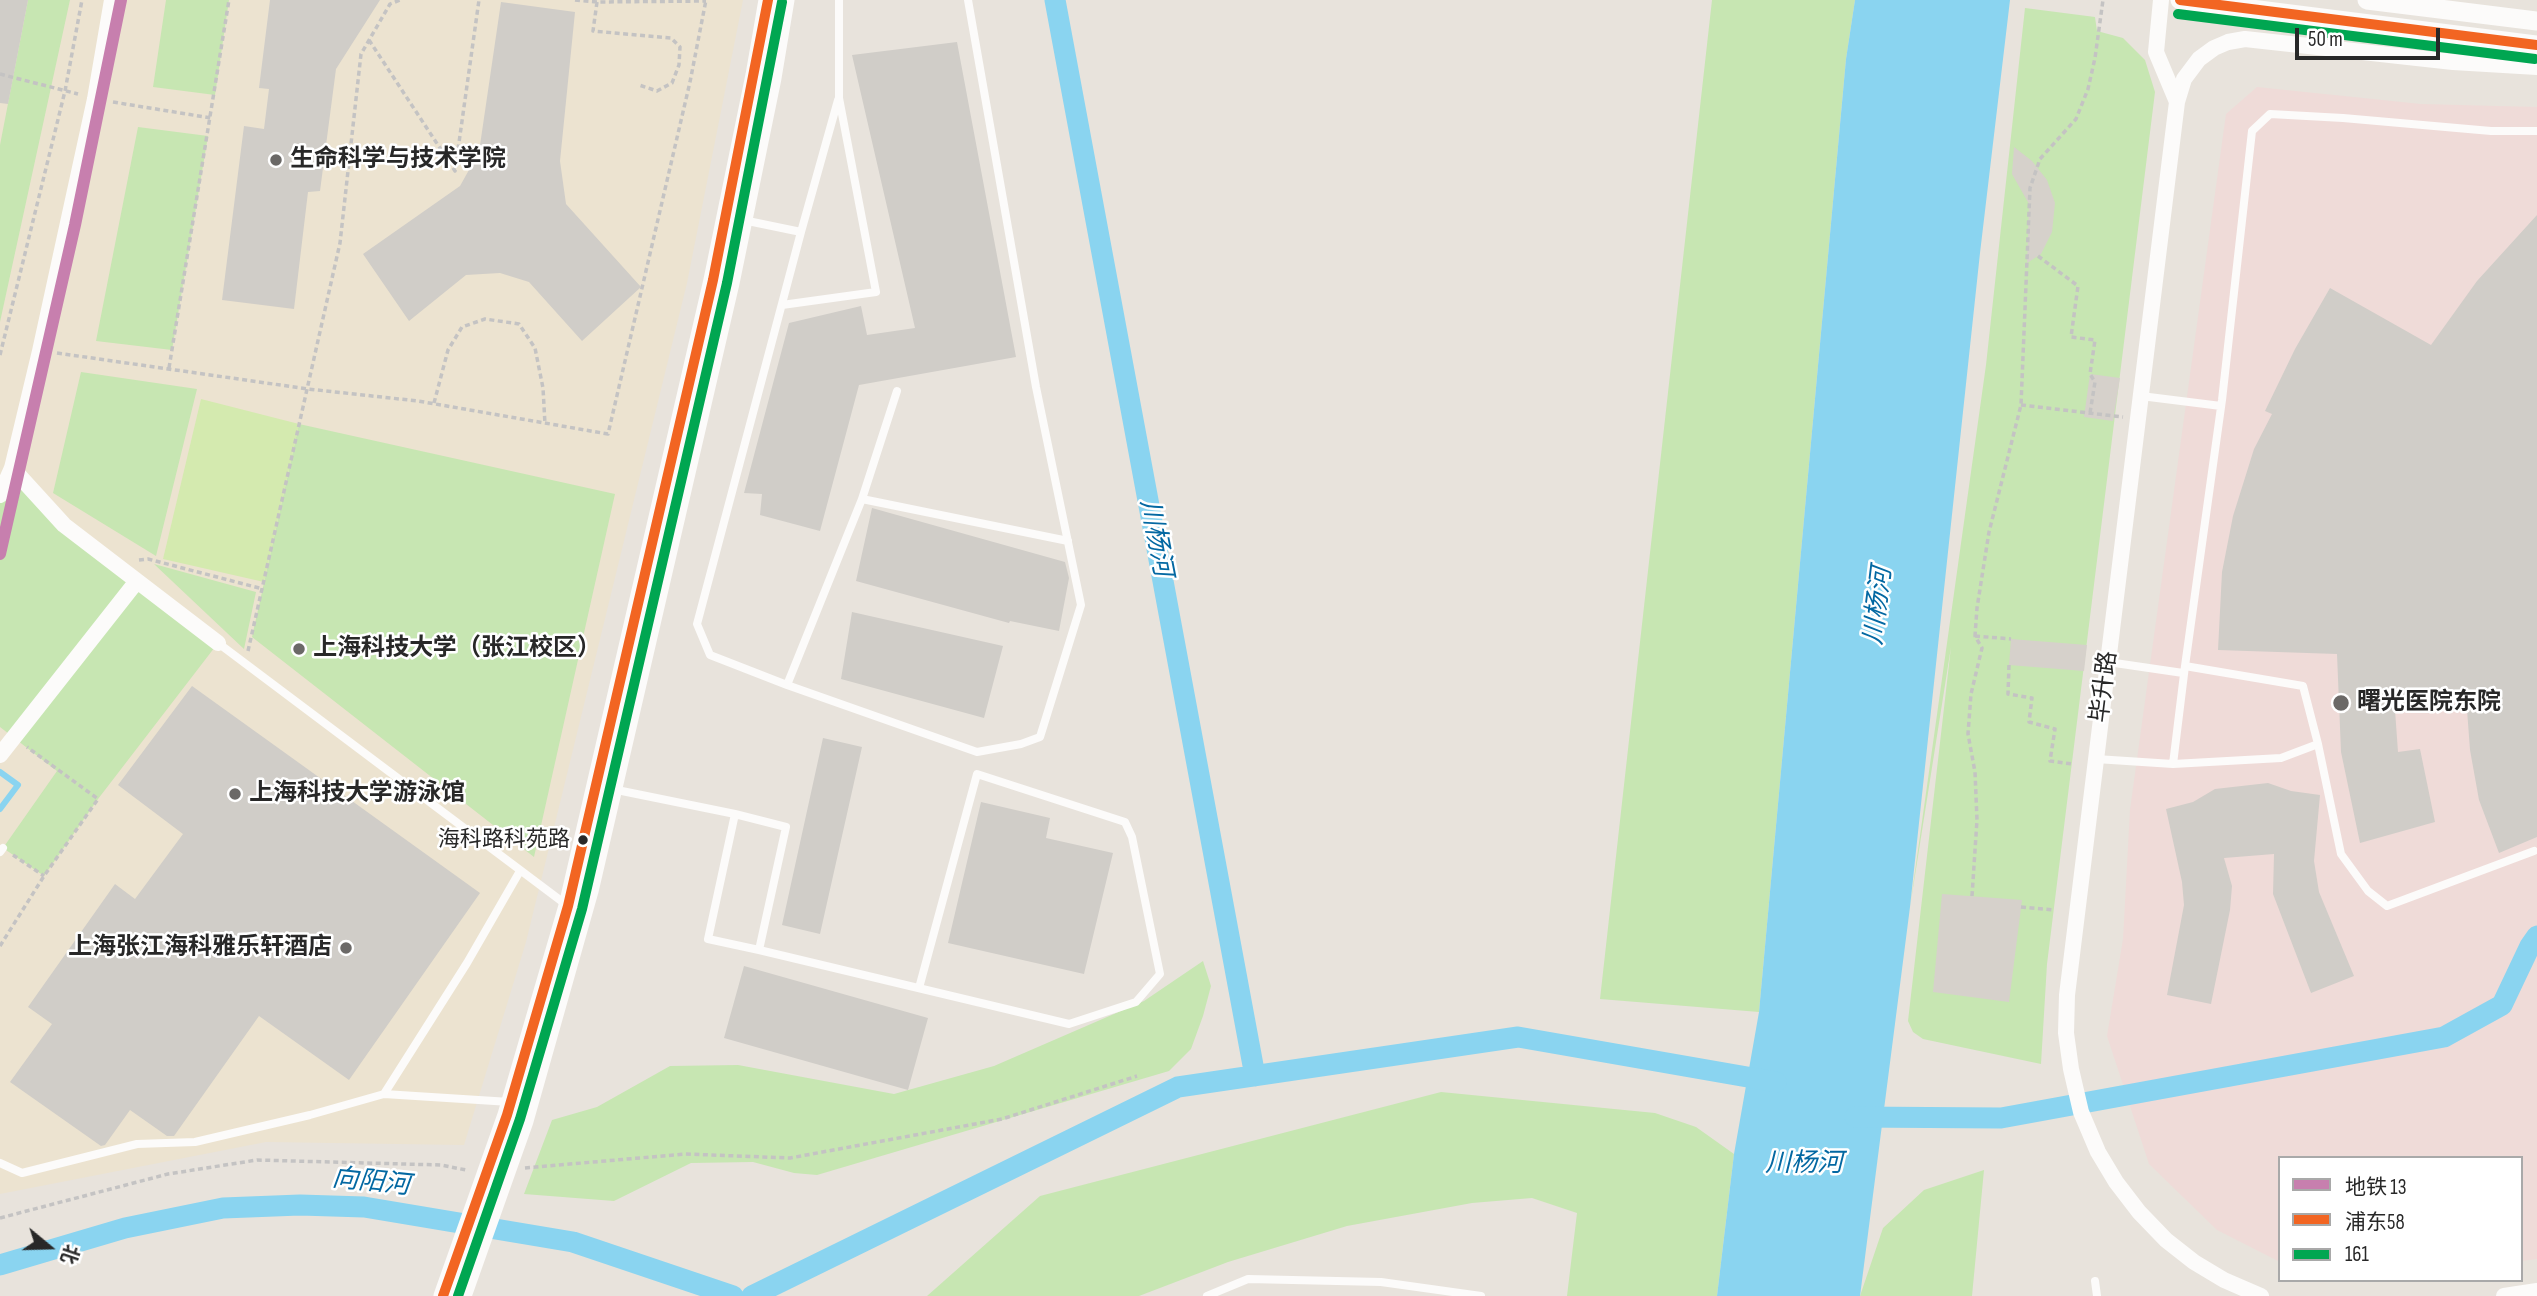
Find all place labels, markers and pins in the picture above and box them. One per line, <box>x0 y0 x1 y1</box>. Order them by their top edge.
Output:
place label: 生命科学与技术学院 <box>290 146 506 174</box>
marker: 生命科学与技术学院 <box>268 152 284 168</box>
place label: 上海科技大学（张江校区） <box>313 635 601 663</box>
marker: 上海科技大学（张江校区） <box>291 641 307 657</box>
place label: 曙光医院东院 <box>2357 689 2501 717</box>
marker: 曙光医院东院 <box>2331 693 2351 713</box>
place label: 上海科技大学游泳馆 <box>249 780 465 808</box>
marker: 上海科技大学游泳馆 <box>227 786 243 802</box>
place label: 海科路科苑路 <box>438 827 570 853</box>
marker: 海科路科苑路 <box>576 833 590 847</box>
place label: 上海张江海科雅乐轩酒店 <box>68 934 332 962</box>
marker: 上海张江海科雅乐轩酒店 <box>338 940 354 956</box>

